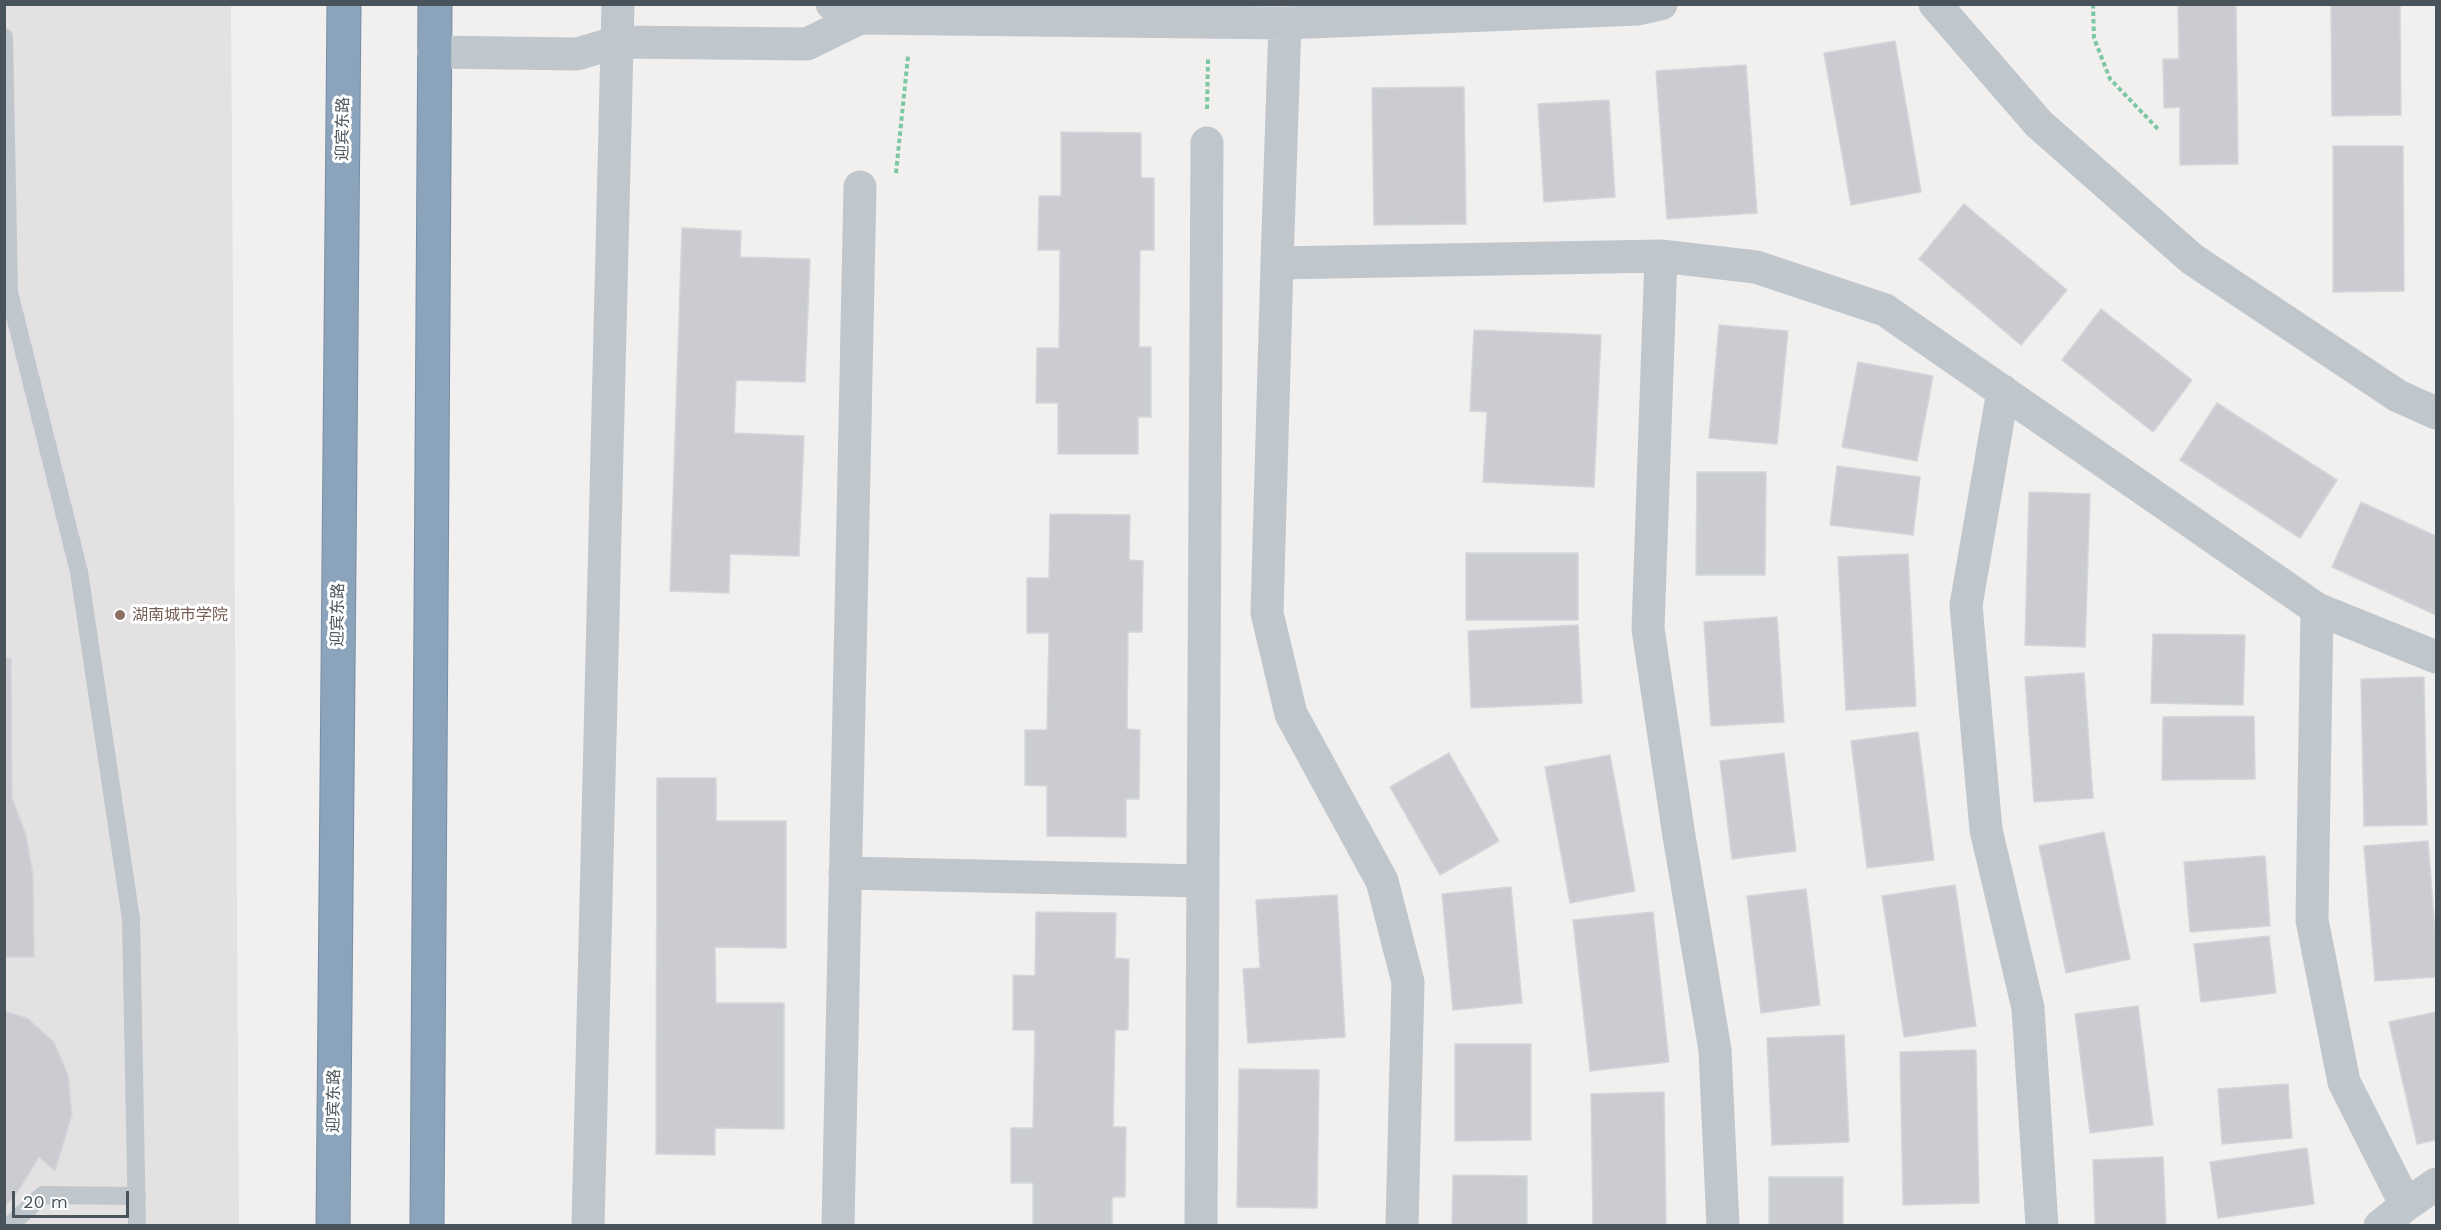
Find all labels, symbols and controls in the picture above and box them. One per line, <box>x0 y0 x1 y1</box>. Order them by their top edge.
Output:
street label: 迎宾东路 <box>333 97 353 161</box>
street label: 迎宾东路 <box>328 583 348 647</box>
place label: 湖南城市学院 <box>132 605 228 625</box>
marker: 湖南城市学院 <box>113 608 127 622</box>
street label: 迎宾东路 <box>324 1069 344 1133</box>
scale bar <box>15 1179 132 1217</box>
text: 20 m <box>23 1191 68 1212</box>

